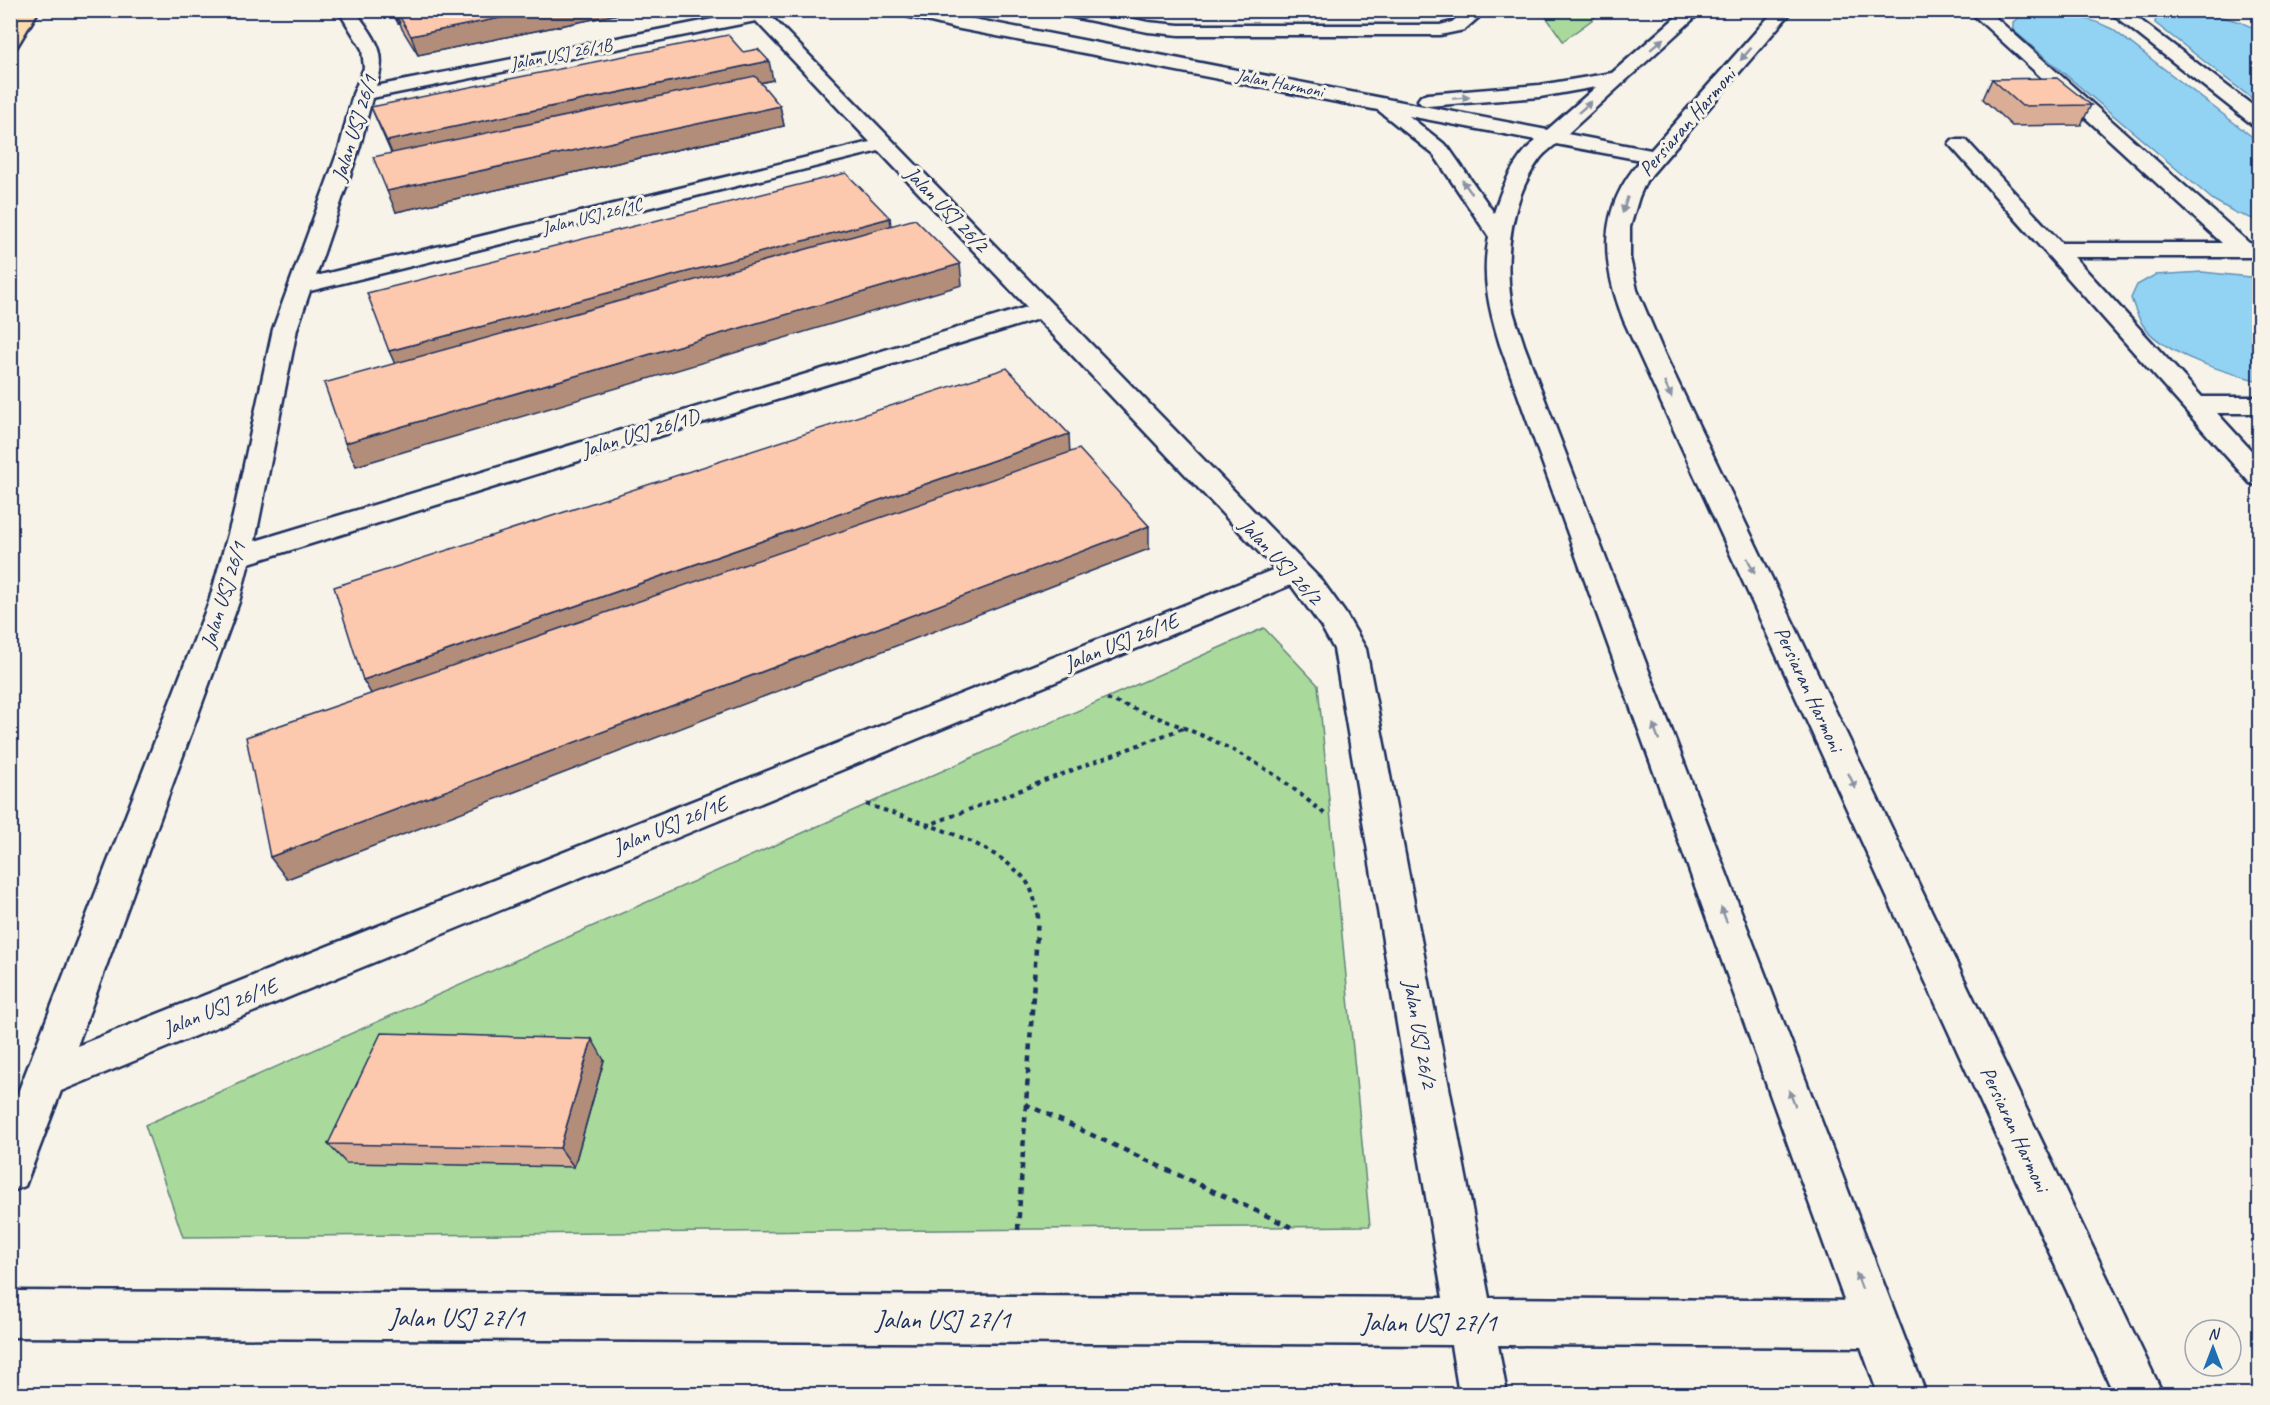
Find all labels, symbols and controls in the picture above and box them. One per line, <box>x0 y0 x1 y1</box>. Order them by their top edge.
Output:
street label: Jalan USJ 26/1B <box>507 33 615 75</box>
one-way arrow <box>1649 38 1664 51</box>
one-way arrow <box>1740 46 1753 61</box>
street label: Persiaran Harmoni <box>1633 60 1743 181</box>
street label: Jalan Harmoni <box>1234 64 1328 103</box>
street label: Jalan USJ 26/1 <box>325 70 383 185</box>
one-way arrow <box>1451 93 1470 102</box>
one-way arrow <box>1577 101 1592 114</box>
street label: Jalan USJ 26/2 <box>899 160 995 259</box>
one-way arrow <box>1461 179 1473 195</box>
street label: Jalan USJ 26/1C <box>539 192 647 239</box>
one-way arrow <box>1620 196 1630 214</box>
one-way arrow <box>1664 381 1673 398</box>
street label: Jalan USJ 26/1D <box>577 402 704 463</box>
street label: Jalan USJ 26/2 <box>1233 511 1329 611</box>
street label: Jalan USJ 26/1 <box>194 537 252 652</box>
one-way arrow <box>1746 558 1756 576</box>
street label: Jalan USJ 26/1E <box>1059 606 1184 677</box>
street label: Persiaran Harmoni <box>1769 622 1851 758</box>
one-way arrow <box>1650 723 1660 741</box>
one-way arrow <box>1847 772 1857 790</box>
street label: Jalan USJ 26/1E <box>608 789 733 860</box>
one-way arrow <box>1718 906 1728 924</box>
street label: Jalan USJ 26/1E <box>158 971 283 1042</box>
street label: Jalan USJ 26/2 <box>1398 977 1443 1092</box>
street label: Persiaran Harmoni <box>1975 1062 2057 1198</box>
one-way arrow <box>1786 1089 1796 1107</box>
one-way arrow <box>1854 1271 1864 1289</box>
street label: Jalan USJ 27/1 <box>387 1301 526 1334</box>
street label: Jalan USJ 27/1 <box>873 1303 1012 1336</box>
street label: Jalan USJ 27/1 <box>1359 1306 1498 1339</box>
north arrow <box>2183 1318 2243 1378</box>
text: N <box>2208 1324 2221 1344</box>

